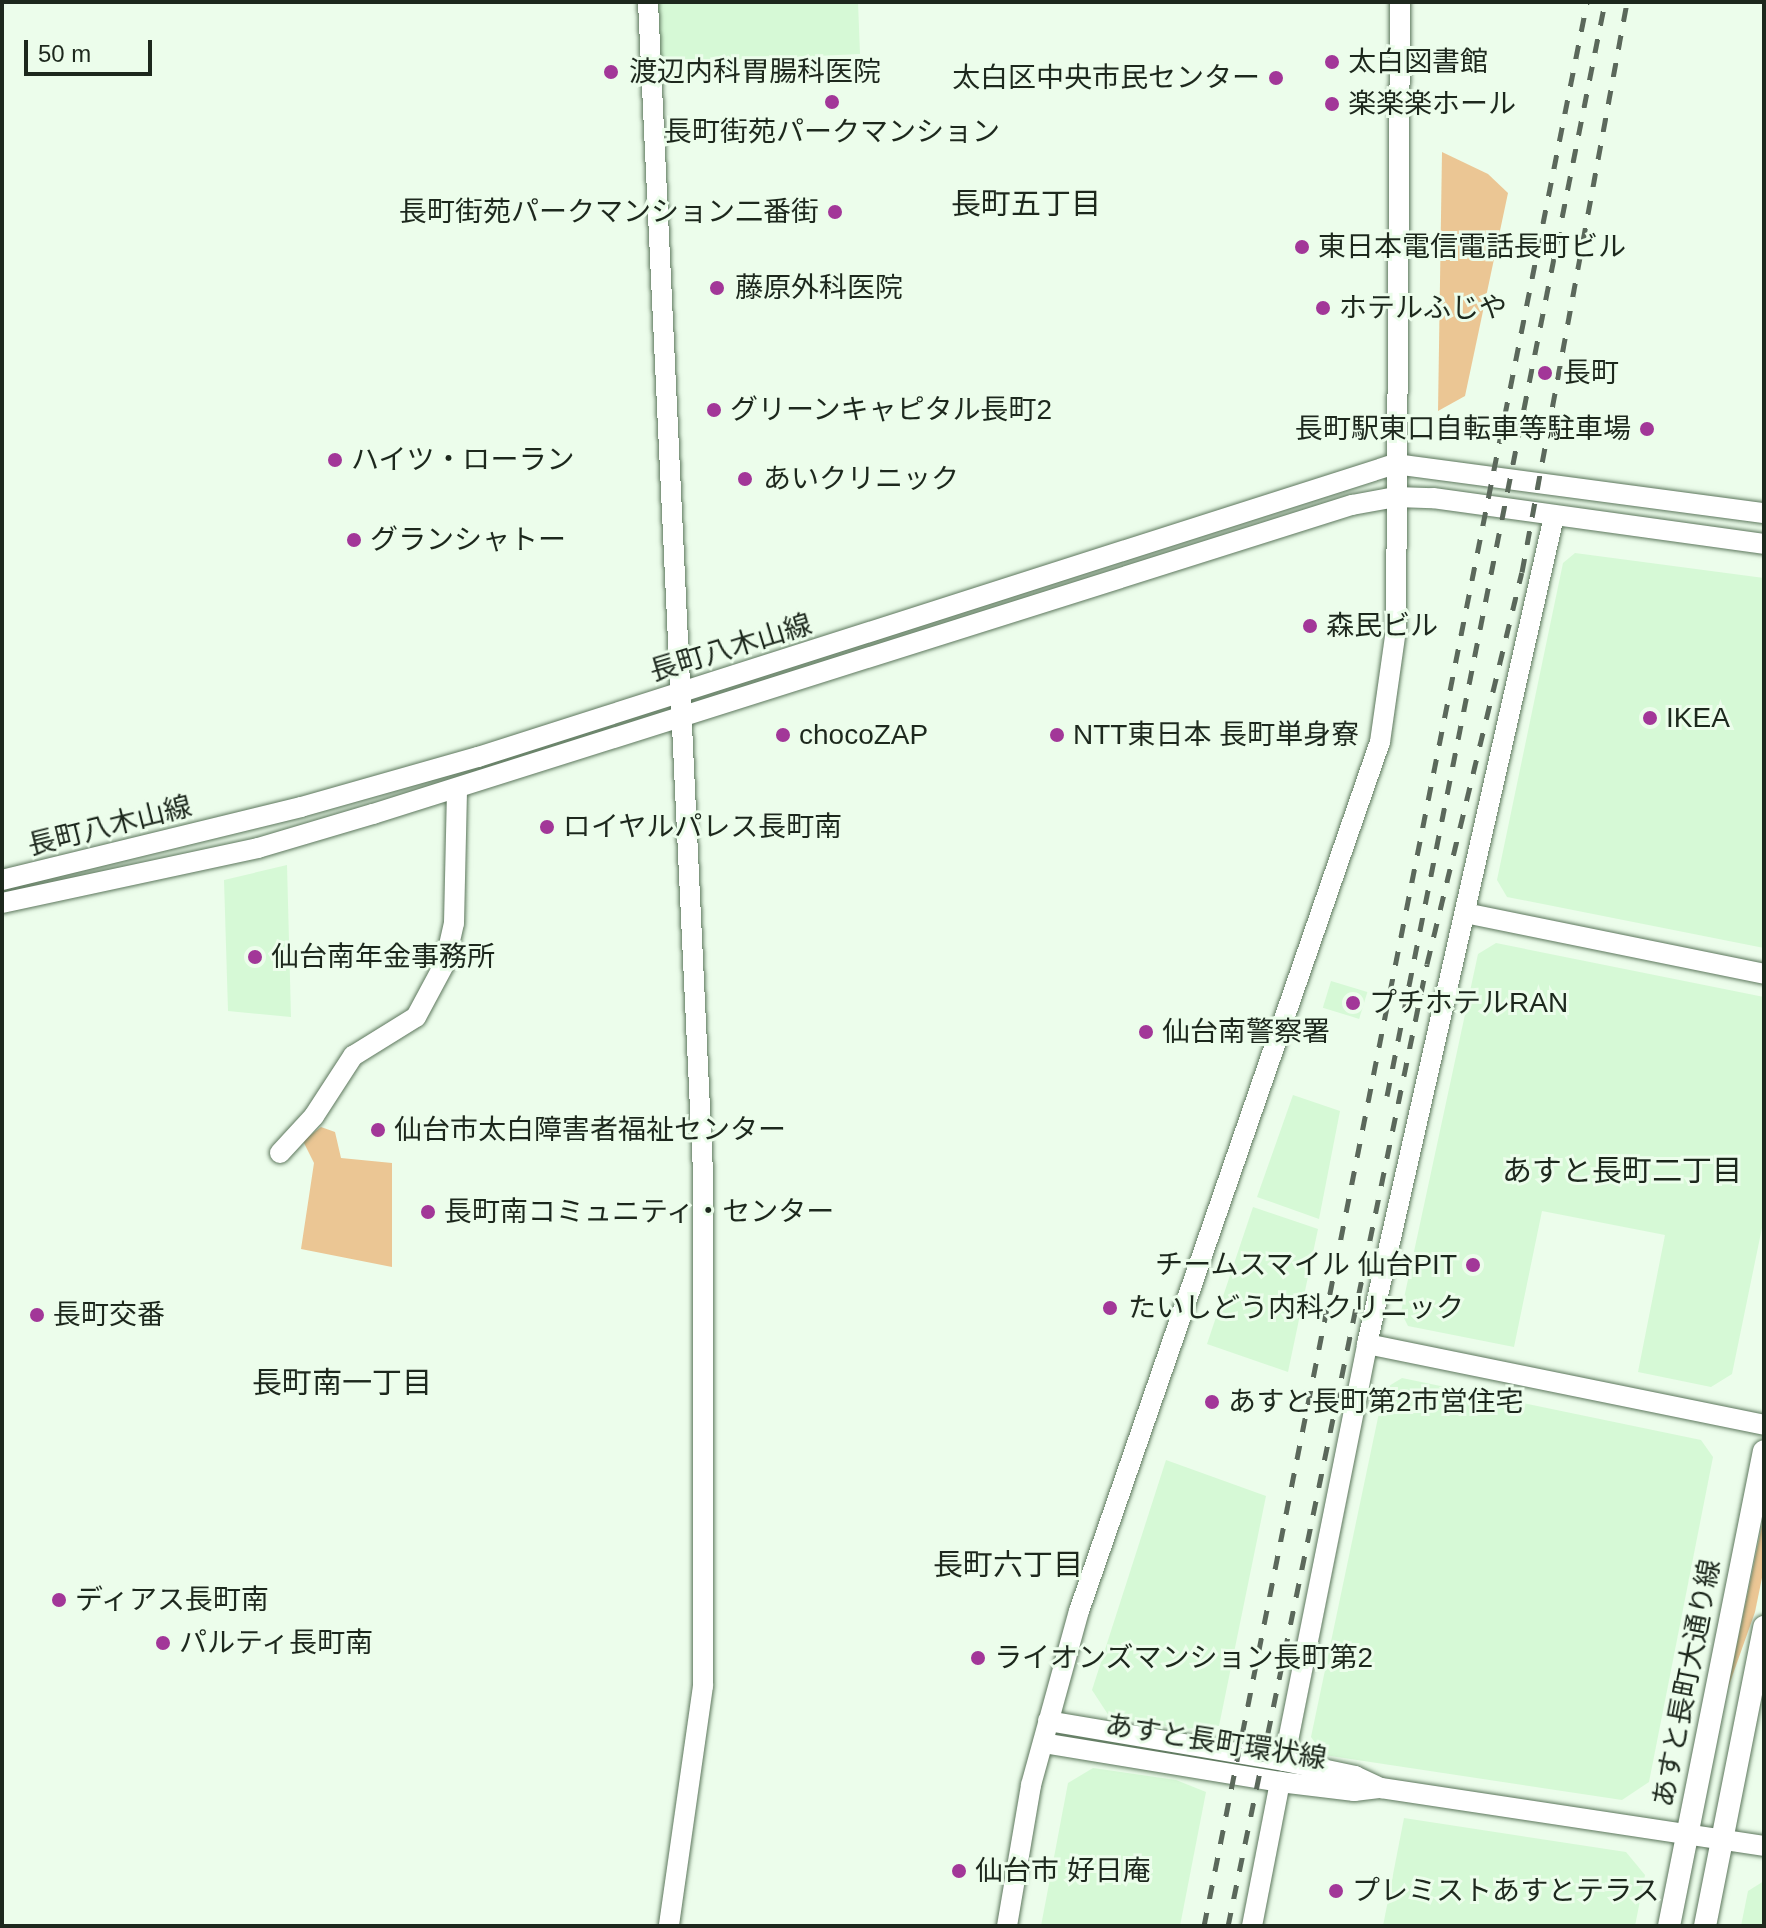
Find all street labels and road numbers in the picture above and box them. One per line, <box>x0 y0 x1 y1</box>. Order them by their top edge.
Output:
street label: 長町八木山線 <box>646 607 816 689</box>
street label: 長町八木山線 <box>24 789 196 863</box>
street label: あすと長町大通り線 <box>1646 1556 1728 1810</box>
street label: あすと長町環状線 <box>1103 1708 1329 1776</box>

